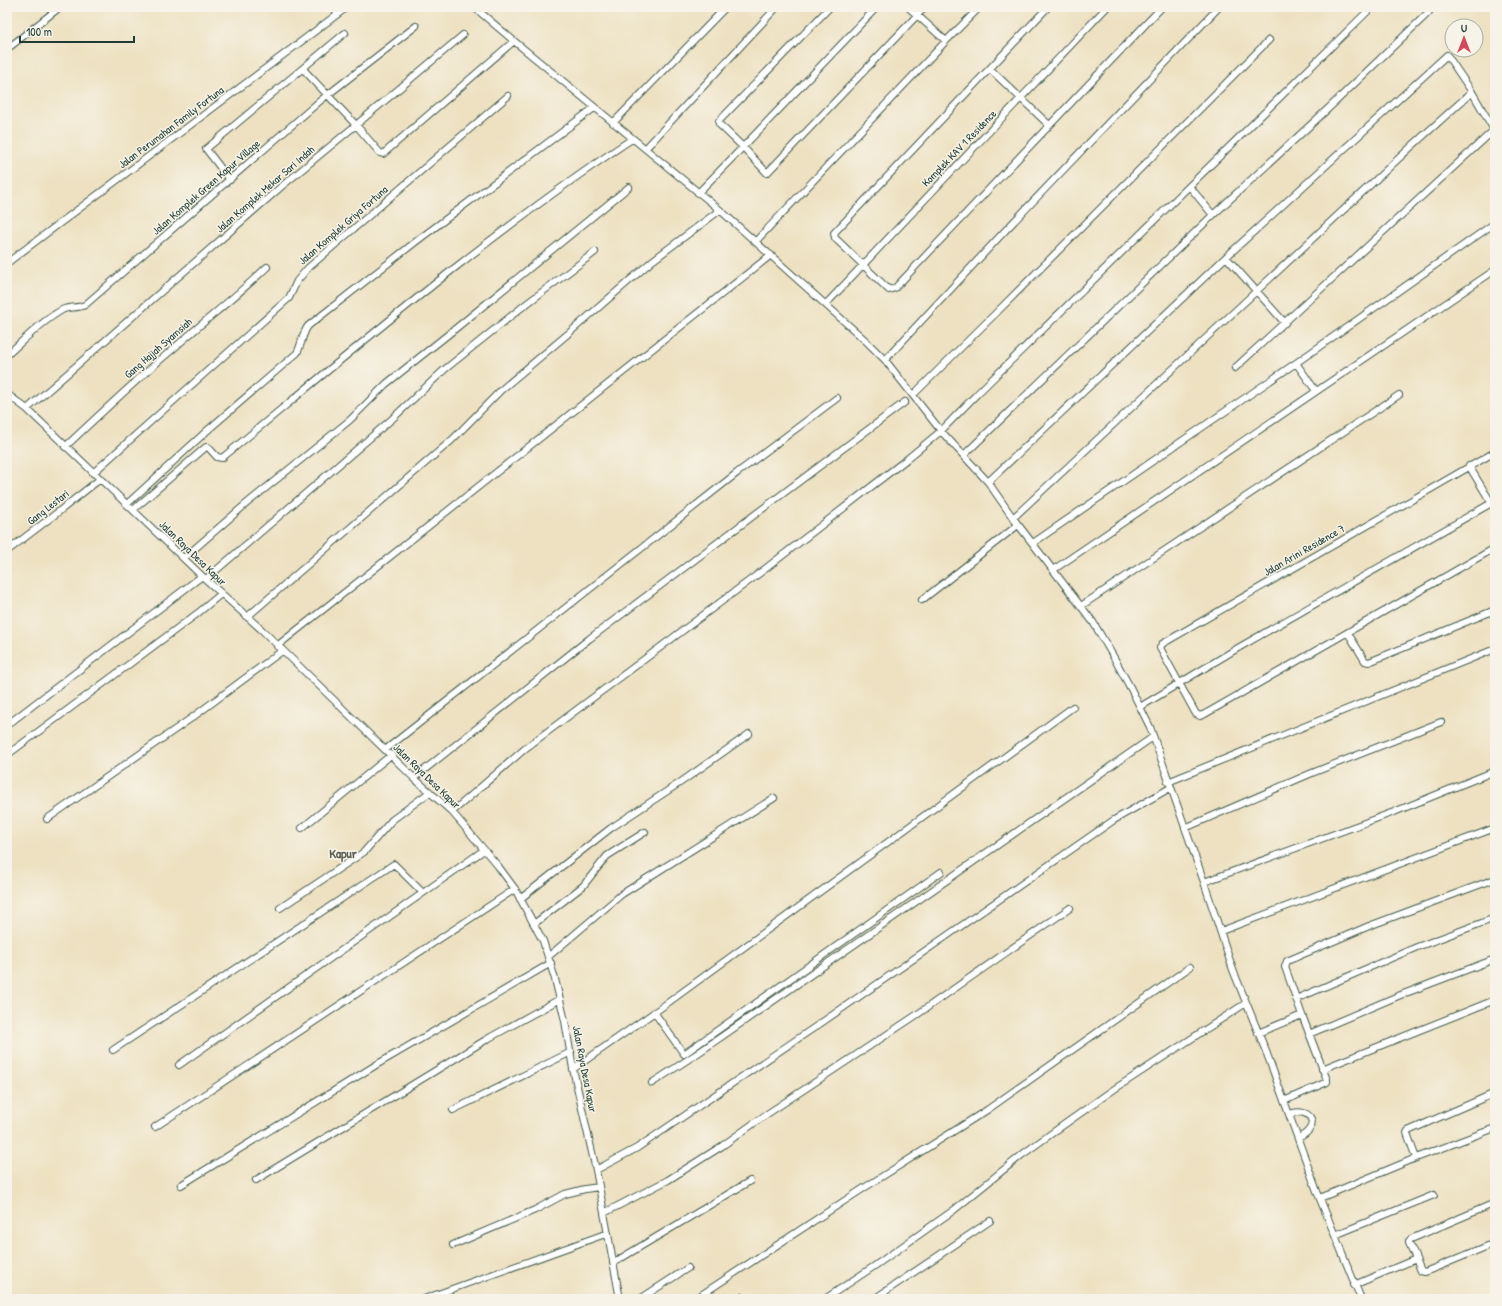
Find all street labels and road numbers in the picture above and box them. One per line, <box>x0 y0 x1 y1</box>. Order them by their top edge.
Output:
street label: Jalan Perumahan Family Fortuna <box>116 82 227 171</box>
street label: Komplek KAV 1 Residence <box>919 106 1000 189</box>
street label: Jalan Komplek Green Kapur Village <box>149 136 263 238</box>
street label: Jalan Komplek Mekar Sari Indah <box>213 142 317 236</box>
street label: Jalan Komplek Griya Fortuna <box>296 182 391 268</box>
street label: Gang Hajjah Syamsiah <box>121 315 195 381</box>
street label: Gang Lestari <box>24 486 72 528</box>
street label: Jalan Raya Desa Kapur <box>156 517 230 589</box>
street label: Jalan Arini Residence 7 <box>1261 521 1347 579</box>
street label: Jalan Raya Desa Kapur <box>390 740 464 812</box>
street label: Jalan Raya Desa Kapur <box>570 1024 600 1114</box>

